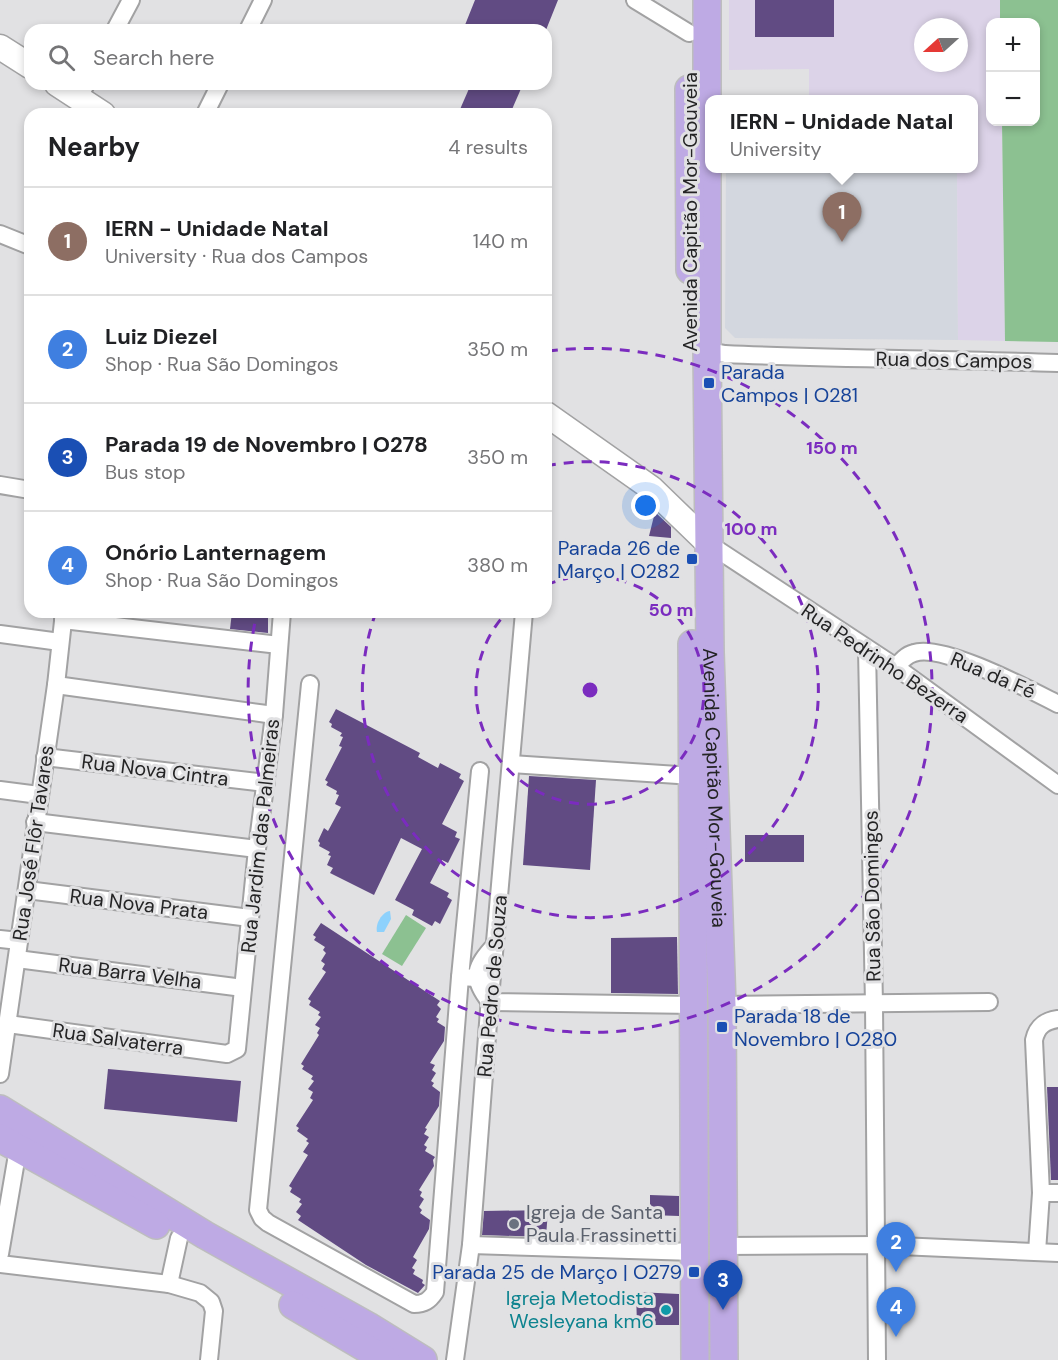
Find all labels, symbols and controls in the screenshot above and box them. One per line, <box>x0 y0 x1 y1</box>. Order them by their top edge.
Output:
north arrow <box>914 18 968 72</box>
map controls <box>986 18 1040 126</box>
button: + <box>986 18 1040 72</box>
search box <box>24 24 552 90</box>
icon: search <box>45 41 78 74</box>
text: Search here <box>93 43 214 72</box>
street label: Avenida Capitão Mor-Gouveia <box>677 72 703 352</box>
button: − <box>986 72 1040 126</box>
popup <box>705 95 978 173</box>
text: IERN - Unidade Natal <box>730 107 953 136</box>
text: Nearby <box>48 130 140 164</box>
text: 4 results <box>448 134 528 160</box>
text: University <box>730 136 822 162</box>
pin: 1 <box>822 192 862 242</box>
text: IERN - Unidade Natal <box>105 214 329 243</box>
text: 1 <box>64 228 71 254</box>
text: 140 m <box>473 228 528 254</box>
text: University · Rua dos Campos <box>105 243 368 269</box>
text: Luiz Diezel <box>105 322 218 351</box>
text: 2 <box>62 336 73 362</box>
text: 350 m <box>467 336 528 362</box>
street label: Rua dos Campos <box>875 346 1033 374</box>
text: Shop · Rua São Domingos <box>105 351 339 377</box>
place label: Parada Campos | O281 <box>721 359 858 408</box>
marker: Parada Campos | O281 <box>702 376 716 390</box>
text: Parada 19 de Novembro | O278 <box>105 430 428 459</box>
text: 150 m <box>806 436 858 460</box>
text: 3 <box>61 444 74 470</box>
text: 350 m <box>467 444 528 470</box>
text: Bus stop <box>105 459 185 485</box>
your location <box>631 491 660 520</box>
text: 100 m <box>724 517 778 541</box>
place label: Parada 26 de Março | O282 <box>557 535 680 584</box>
text: Onório Lanternagem <box>105 538 326 567</box>
text: 4 <box>61 552 74 578</box>
text: 380 m <box>467 552 528 578</box>
marker: Parada 26 de Março | O282 <box>685 552 699 566</box>
text: Shop · Rua São Domingos <box>105 567 339 593</box>
street label: Rua Pedrinho Bezerra <box>796 597 974 729</box>
text: 50 m <box>648 598 694 622</box>
street label: Rua da Fé <box>947 645 1039 705</box>
street label: Avenida Capitão Mor-Gouveia <box>697 648 732 928</box>
centre of rings <box>580 680 600 700</box>
street label: Rua Jardim das Palmeiras <box>235 718 285 954</box>
street label: Rua José Flôr Tavares <box>6 743 60 943</box>
street label: Rua Nova Cintra <box>80 748 230 792</box>
street label: Rua São Domingos <box>858 810 886 982</box>
street label: Rua Nova Prata <box>68 883 210 925</box>
street label: Rua Pedro de Souza <box>471 894 513 1078</box>
street label: Rua Barra Velha <box>57 951 203 995</box>
place label: Parada 18 de Novembro | O280 <box>734 1003 897 1052</box>
street label: Rua Salvaterra <box>51 1017 185 1061</box>
marker: Parada 18 de Novembro | O280 <box>715 1020 729 1034</box>
place label: Igreja de Santa Paula Frassinetti <box>526 1199 677 1248</box>
marker: Igreja de Santa Paula Frassinetti <box>507 1217 521 1231</box>
pin: 2 <box>876 1222 916 1272</box>
place label: Parada 25 de Março | O279 <box>432 1259 682 1285</box>
pin: 3 <box>704 1260 742 1310</box>
marker: Parada 25 de Março | O279 <box>687 1265 701 1279</box>
place label: Igreja Metodista Wesleyana km6 <box>506 1285 654 1334</box>
pin: 4 <box>876 1288 916 1337</box>
marker: Igreja Metodista Wesleyana km6 <box>659 1303 673 1317</box>

